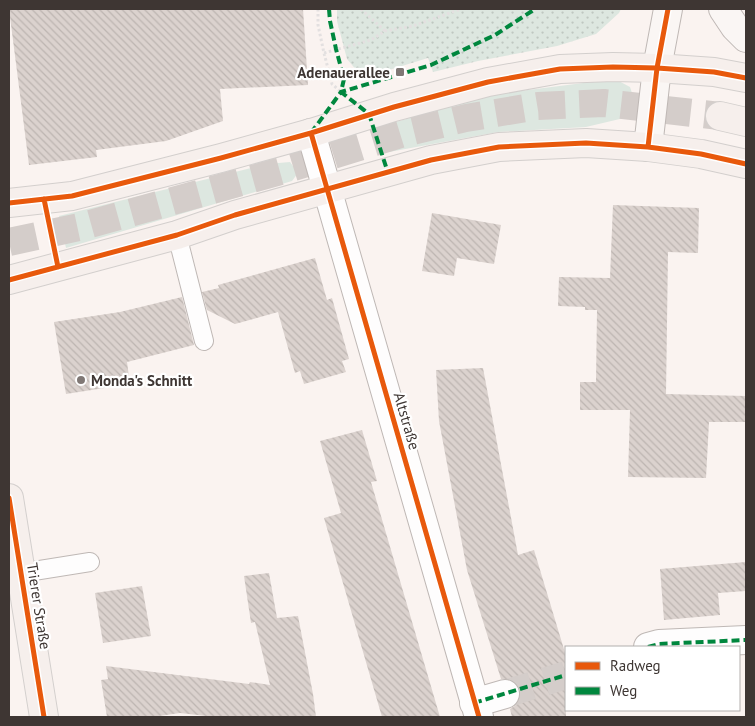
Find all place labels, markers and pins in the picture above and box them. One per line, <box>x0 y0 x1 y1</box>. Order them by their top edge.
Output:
place label: Adenauerallee <box>297 63 390 82</box>
marker: Adenauerallee <box>394 66 406 78</box>
place label: Monda's Schnitt <box>91 371 193 390</box>
marker: Monda's Schnitt <box>75 374 87 386</box>

